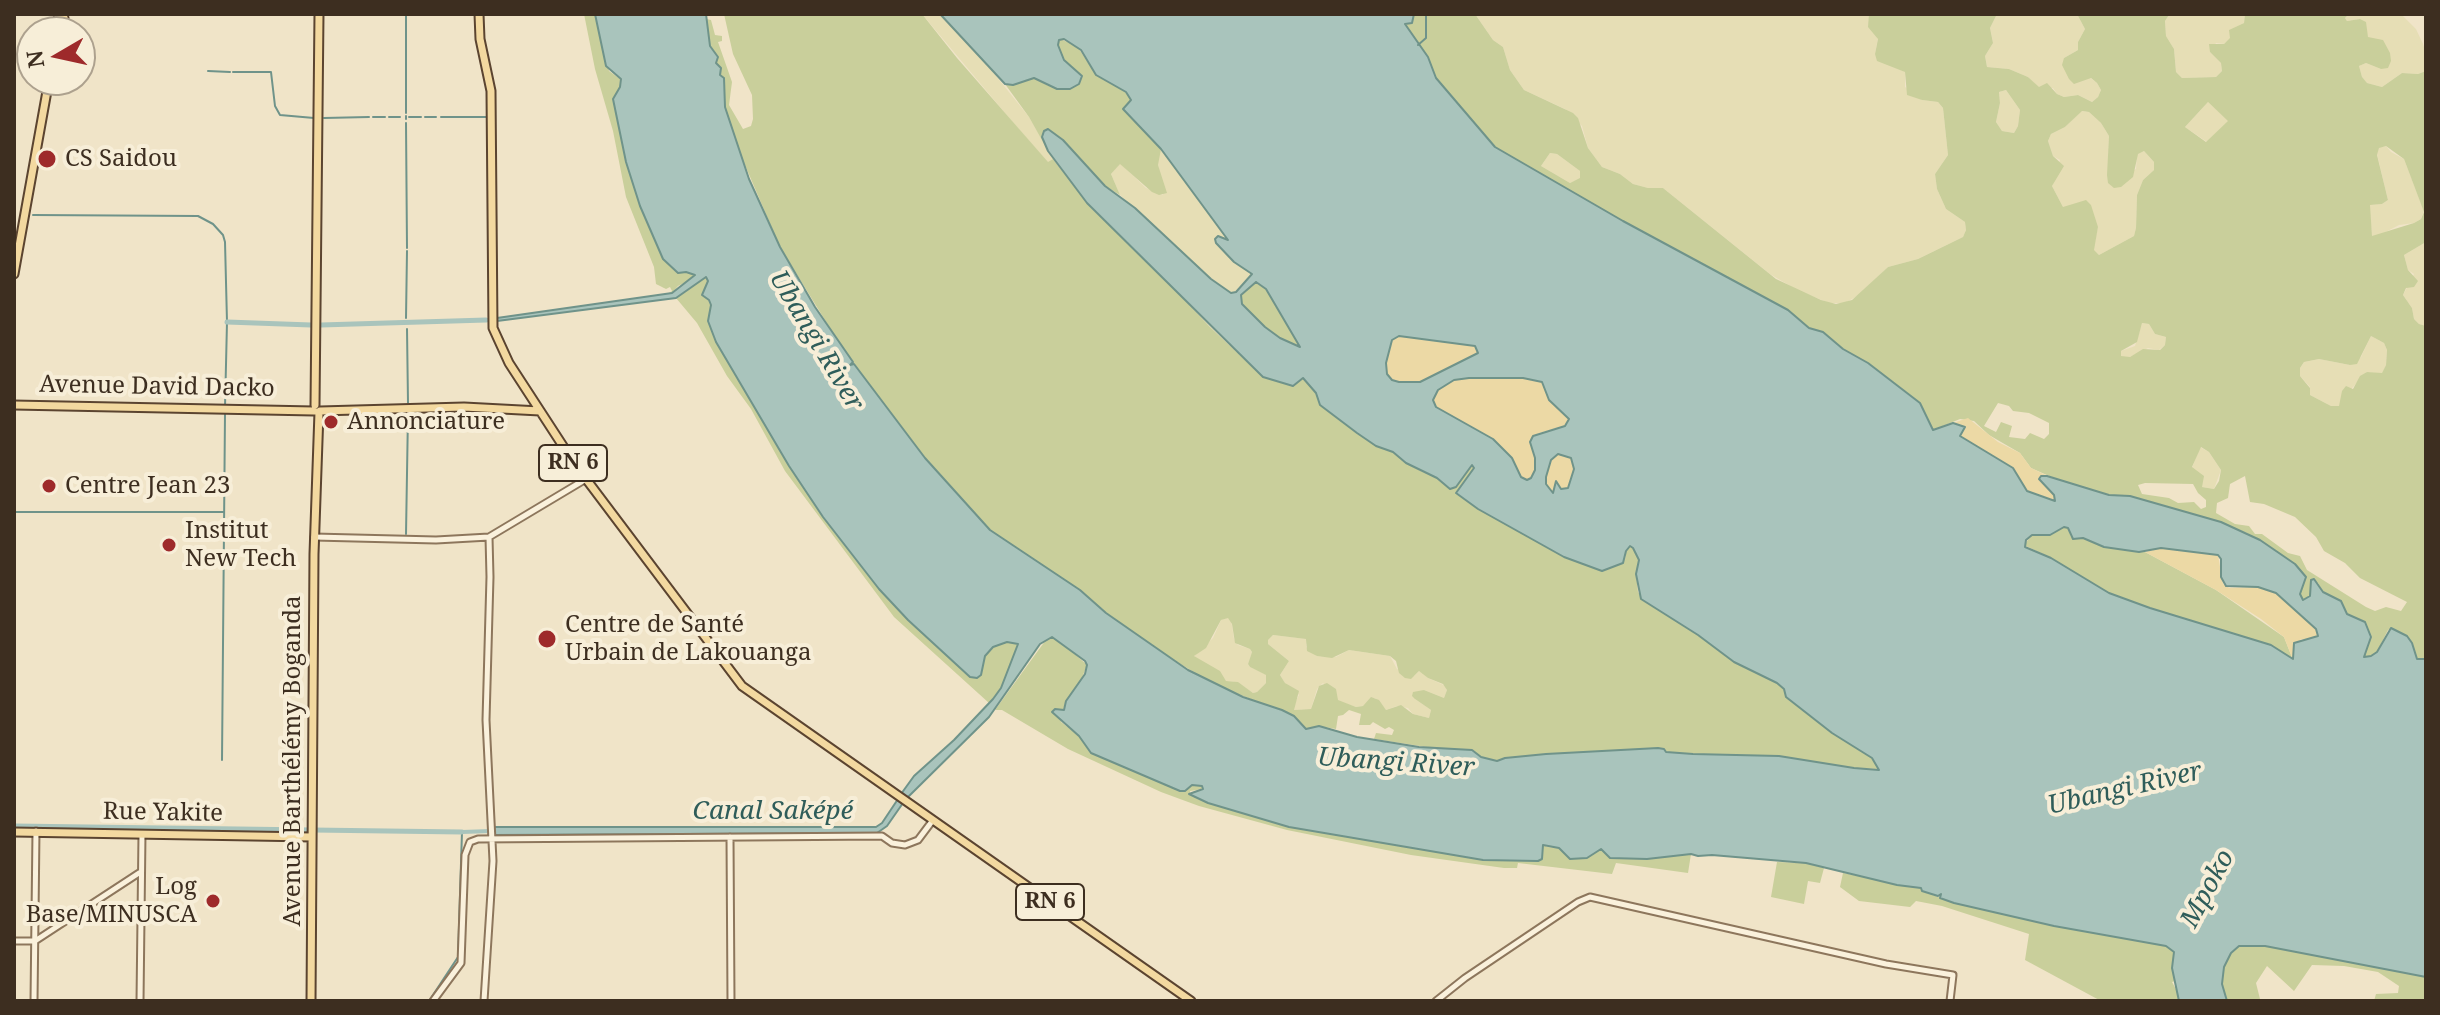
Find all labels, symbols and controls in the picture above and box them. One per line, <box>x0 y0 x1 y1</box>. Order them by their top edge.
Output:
north arrow <box>16 16 96 96</box>
text: N <box>18 49 50 70</box>
place label: CS Saidou <box>65 145 177 173</box>
marker: CS Saidou <box>36 148 58 170</box>
water label: Ubangi River <box>762 265 870 417</box>
street label: Avenue David Dacko <box>39 371 275 403</box>
place label: Annonciature <box>347 408 505 436</box>
marker: Annonciature <box>322 413 340 431</box>
road number: RN 6 <box>539 445 607 481</box>
place label: Centre Jean 23 <box>65 472 230 500</box>
marker: Centre Jean 23 <box>40 477 58 495</box>
place label: Institut New Tech <box>185 517 296 573</box>
marker: Institut New Tech <box>160 536 178 554</box>
street label: Avenue Barthélémy Boganda <box>279 595 307 927</box>
place label: Centre de Santé Urbain de Lakouanga <box>565 611 812 667</box>
marker: Centre de Santé Urbain de Lakouanga <box>536 628 558 650</box>
water label: Ubangi River <box>1316 742 1476 784</box>
water label: Ubangi River <box>2045 756 2205 822</box>
water label: Canal Saképé <box>693 796 853 828</box>
street label: Rue Yakite <box>103 798 223 828</box>
water label: Mpoko <box>2175 845 2241 933</box>
place label: Log Base/MINUSCA <box>26 873 197 929</box>
road number: RN 6 <box>1016 884 1084 920</box>
marker: Log Base/MINUSCA <box>204 892 222 910</box>

